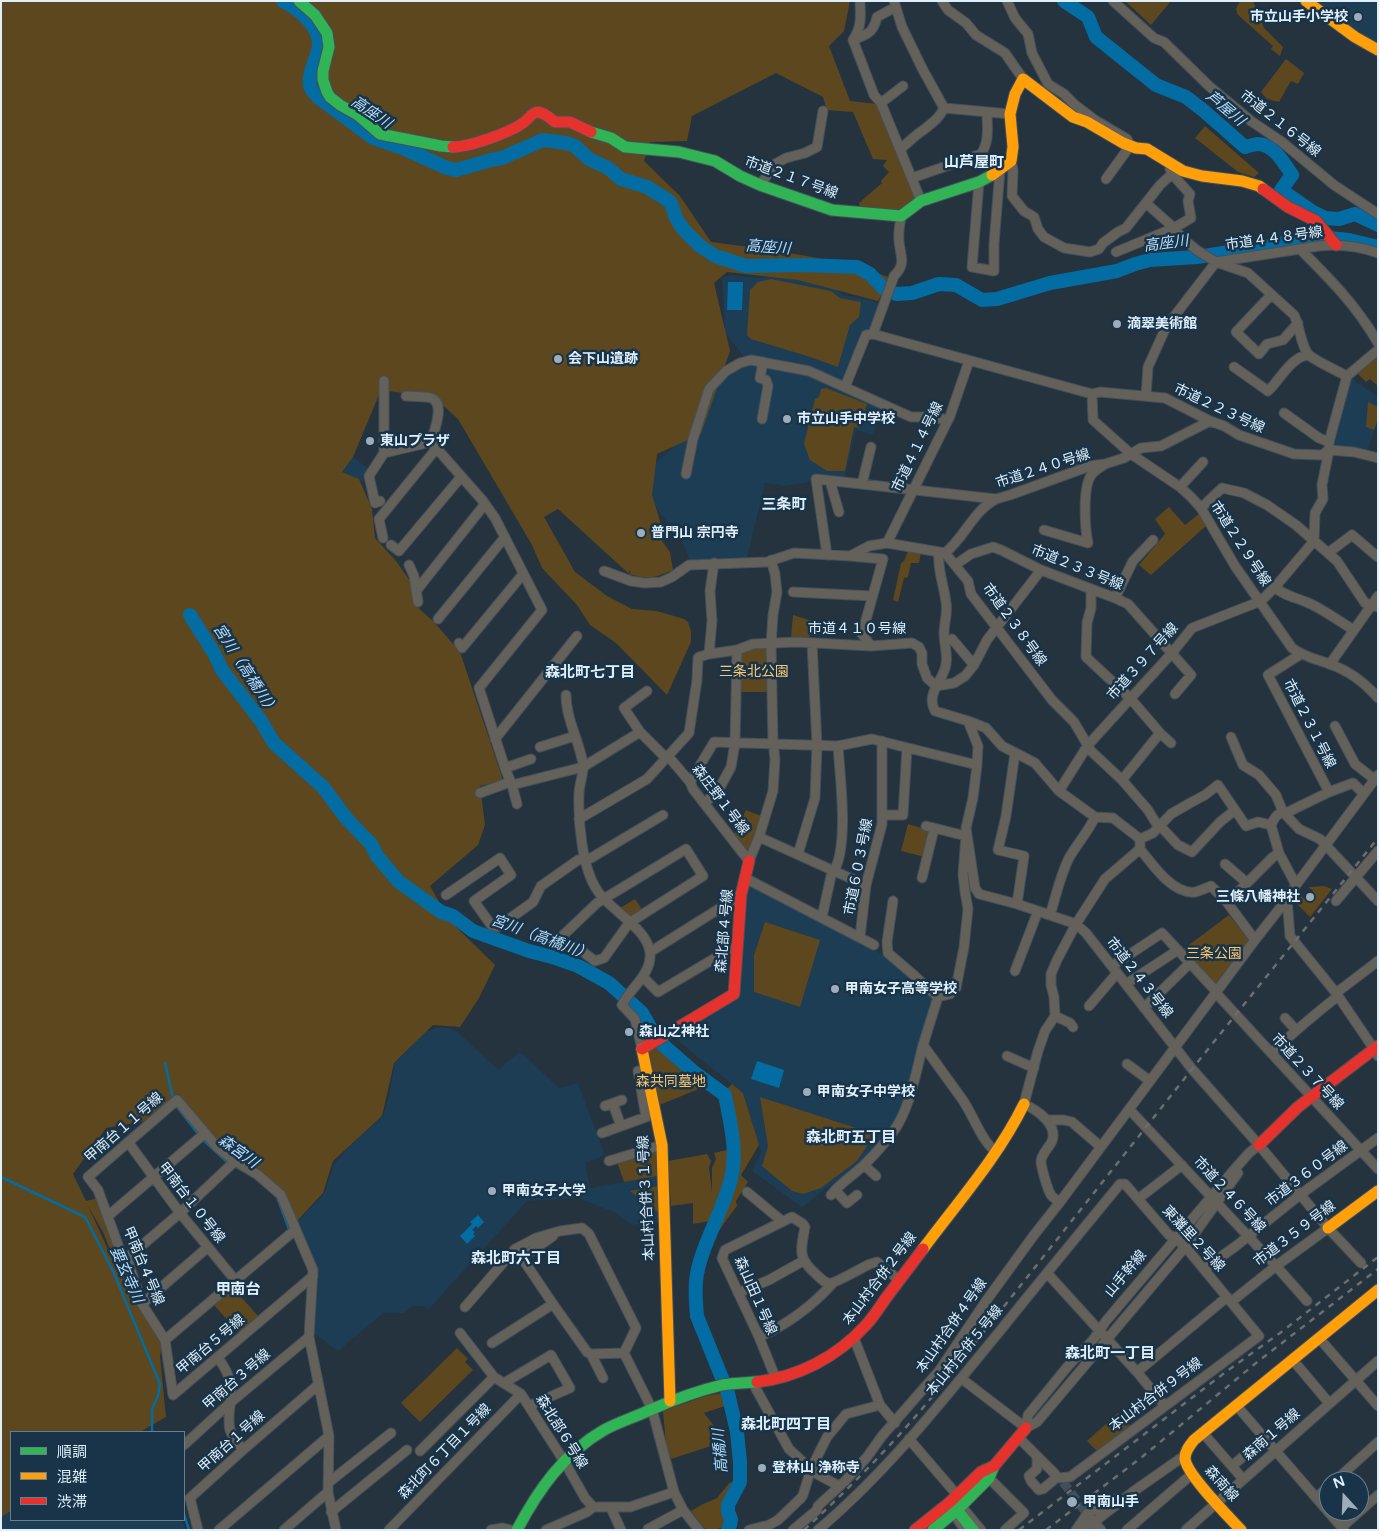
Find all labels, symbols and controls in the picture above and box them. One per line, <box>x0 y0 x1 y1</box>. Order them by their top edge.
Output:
place label: 市立山手小学校 <box>1250 9 1348 25</box>
marker: 市立山手小学校 <box>1352 11 1364 23</box>
street label: 市道２１６号線 <box>1236 87 1324 161</box>
water label: 芦屋川 <box>1202 88 1248 130</box>
water label: 高座川 <box>347 93 395 133</box>
street label: 市道２１７号線 <box>742 153 840 203</box>
district label: 山芦屋町 <box>944 154 1004 172</box>
street label: 市道４４８号線 <box>1224 224 1324 254</box>
water label: 高座川 <box>1143 232 1189 256</box>
water label: 高座川 <box>745 237 791 259</box>
place label: 滴翠美術館 <box>1127 316 1197 332</box>
marker: 滴翠美術館 <box>1111 318 1123 330</box>
place label: 会下山遺跡 <box>568 351 638 367</box>
marker: 会下山遺跡 <box>552 353 564 365</box>
street label: 市道２２３号線 <box>1171 381 1267 437</box>
street label: 市道４１４号線 <box>889 399 947 495</box>
place label: 市立山手中学校 <box>797 411 895 427</box>
marker: 市立山手中学校 <box>781 413 793 425</box>
place label: 東山プラザ <box>380 433 450 449</box>
marker: 東山プラザ <box>364 435 376 447</box>
street label: 市道２４０号線 <box>994 446 1092 492</box>
district label: 三条町 <box>762 496 806 514</box>
street label: 市道２２９号線 <box>1206 498 1274 590</box>
place label: 普門山 宗円寺 <box>651 525 739 541</box>
marker: 普門山 宗円寺 <box>635 527 647 539</box>
street label: 市道２３３号線 <box>1028 542 1126 594</box>
street label: 市道２３８号線 <box>978 580 1050 670</box>
street label: 市道３９７号線 <box>1104 620 1182 704</box>
water label: 宮川（高橋川） <box>209 621 281 719</box>
street label: 市道４１０号線 <box>808 621 906 637</box>
district label: 森北町七丁目 <box>545 664 635 682</box>
park label: 三条北公園 <box>719 664 789 680</box>
street label: 市道２３１号線 <box>1279 677 1339 771</box>
street label: 森庄野１号線 <box>688 761 752 839</box>
street label: 市道６０３号線 <box>841 817 877 917</box>
street label: 森北部４号線 <box>713 888 737 974</box>
place label: 三條八幡神社 <box>1216 889 1300 905</box>
marker: 三條八幡神社 <box>1304 891 1316 903</box>
water label: 宮川（高橋川） <box>489 912 593 964</box>
street label: 市道２４３号線 <box>1102 934 1176 1022</box>
park label: 三条公園 <box>1186 946 1242 962</box>
place label: 甲南女子高等学校 <box>845 981 957 997</box>
marker: 甲南女子高等学校 <box>829 983 841 995</box>
place label: 森山之神社 <box>639 1024 709 1040</box>
marker: 森山之神社 <box>623 1026 635 1038</box>
street label: 市道２３７号線 <box>1267 1030 1347 1114</box>
park label: 森共同墓地 <box>636 1074 706 1090</box>
place label: 甲南女子中学校 <box>817 1084 915 1100</box>
marker: 甲南女子中学校 <box>801 1086 813 1098</box>
street label: 甲南台１１号線 <box>82 1090 166 1166</box>
district label: 森北町五丁目 <box>806 1129 896 1147</box>
water label: 森宮川 <box>215 1131 261 1173</box>
street label: 本山村合併３１号線 <box>635 1135 659 1261</box>
street label: 市道３６０号線 <box>1263 1138 1351 1210</box>
street label: 市道２４６号線 <box>1189 1153 1269 1237</box>
street label: 甲南台１０号線 <box>154 1159 228 1247</box>
place label: 甲南女子大学 <box>502 1183 586 1199</box>
marker: 甲南女子大学 <box>486 1185 498 1197</box>
street label: 市道３５９号線 <box>1251 1198 1339 1270</box>
street label: 東灘里２号線 <box>1158 1203 1228 1275</box>
street label: 甲南台４号線 <box>119 1224 167 1308</box>
street label: 本山村合併２号線 <box>840 1229 920 1329</box>
water label: 要玄寺川 <box>106 1244 146 1306</box>
street label: 山手幹線 <box>1102 1247 1150 1301</box>
district label: 森北町六丁目 <box>471 1250 561 1268</box>
street label: 森山田１号線 <box>730 1254 780 1338</box>
street label: 本山村合併４号線 <box>913 1275 991 1377</box>
district label: 甲南台 <box>216 1281 260 1299</box>
street label: 本山村合併５号線 <box>923 1302 1007 1400</box>
street label: 甲南台５号線 <box>173 1312 249 1378</box>
district label: 森北町一丁目 <box>1065 1345 1155 1363</box>
street label: 甲南台３号線 <box>200 1346 274 1414</box>
street label: 本山村合併９号線 <box>1106 1355 1206 1435</box>
street label: 森北部６号線 <box>532 1392 590 1472</box>
street label: 森北町６丁目１号線 <box>395 1401 495 1503</box>
street label: 森南１号線 <box>1240 1406 1304 1464</box>
street label: 甲南台１号線 <box>195 1408 269 1476</box>
district label: 森北町四丁目 <box>741 1416 831 1434</box>
water label: 高橋川 <box>710 1428 732 1474</box>
legend <box>10 1431 185 1521</box>
text: 順調 <box>57 1443 87 1461</box>
place label: 登林山 浄称寺 <box>772 1460 860 1476</box>
marker: 登林山 浄称寺 <box>756 1462 768 1474</box>
street label: 森南線 <box>1201 1463 1241 1505</box>
text: 混雑 <box>57 1468 87 1486</box>
north arrow <box>1319 1471 1369 1521</box>
text: N <box>1331 1472 1347 1492</box>
text: 渋滞 <box>57 1493 87 1511</box>
place label: 甲南山手 <box>1083 1494 1139 1510</box>
marker: 甲南山手 <box>1065 1495 1079 1509</box>

